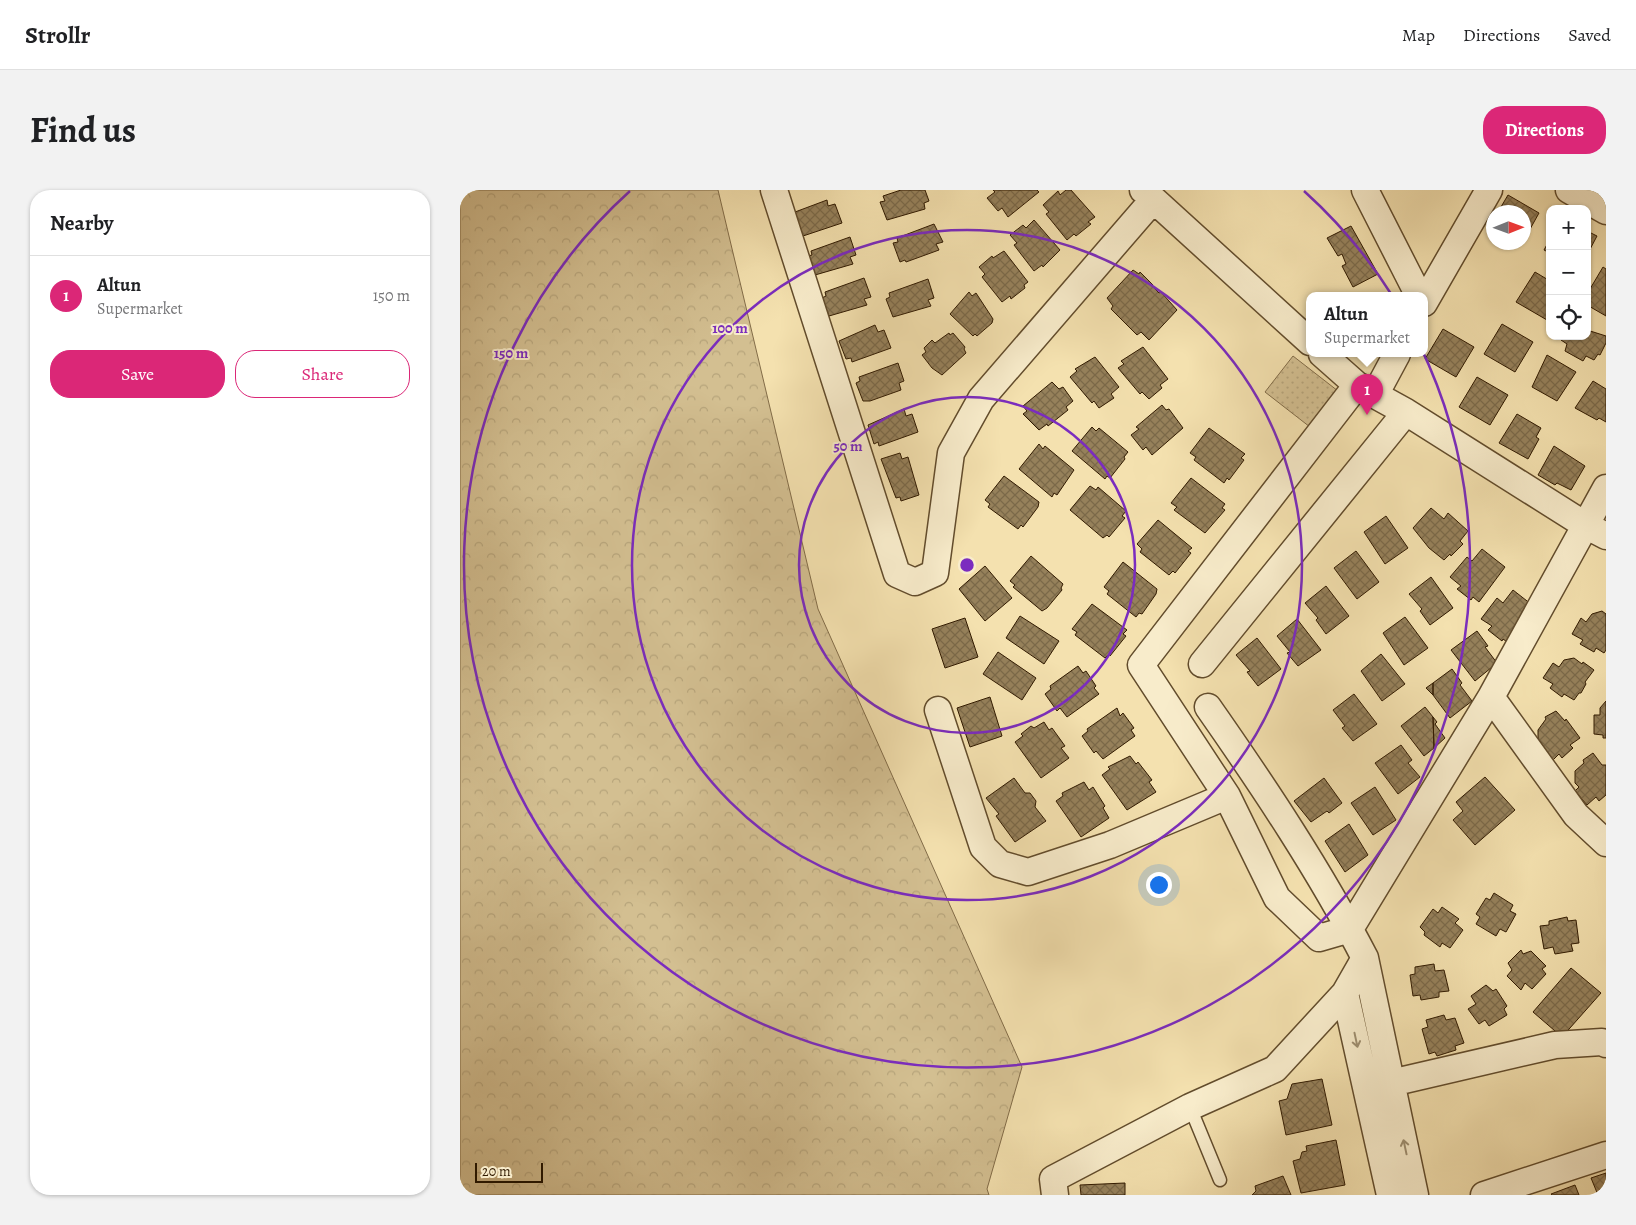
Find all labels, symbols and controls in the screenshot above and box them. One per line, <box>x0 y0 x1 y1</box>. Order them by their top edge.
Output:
text: Strollr <box>25 19 90 51</box>
text: Map <box>1402 23 1435 47</box>
text: Directions <box>1463 23 1540 47</box>
text: Saved <box>1568 23 1611 47</box>
text: Find us <box>30 106 136 154</box>
button: Directions <box>1483 106 1606 154</box>
north arrow <box>1486 205 1531 250</box>
map controls <box>1546 205 1591 340</box>
button: + <box>1546 205 1591 250</box>
text: Nearby <box>50 209 113 237</box>
button: − <box>1546 250 1591 295</box>
text: Altun <box>97 272 141 298</box>
text: 1 <box>63 285 69 307</box>
text: 150 m <box>373 285 410 307</box>
popup <box>1306 292 1428 357</box>
button: locate <box>1546 295 1591 340</box>
text: Supermarket <box>97 298 183 320</box>
text: Altun <box>1324 301 1368 327</box>
text: 100 m <box>712 318 748 338</box>
text: Supermarket <box>1324 327 1410 349</box>
text: 150 m <box>494 343 529 363</box>
button: Save <box>50 350 225 398</box>
button: Share <box>235 350 410 398</box>
pin: 1 <box>1351 374 1383 415</box>
text: 50 m <box>833 436 863 456</box>
centre of rings <box>958 556 976 574</box>
your location <box>1146 872 1172 898</box>
one-way arrow <box>1351 1032 1361 1048</box>
one-way arrow <box>1399 1140 1409 1156</box>
scale bar <box>475 1160 542 1183</box>
text: 20 m <box>482 1162 511 1181</box>

